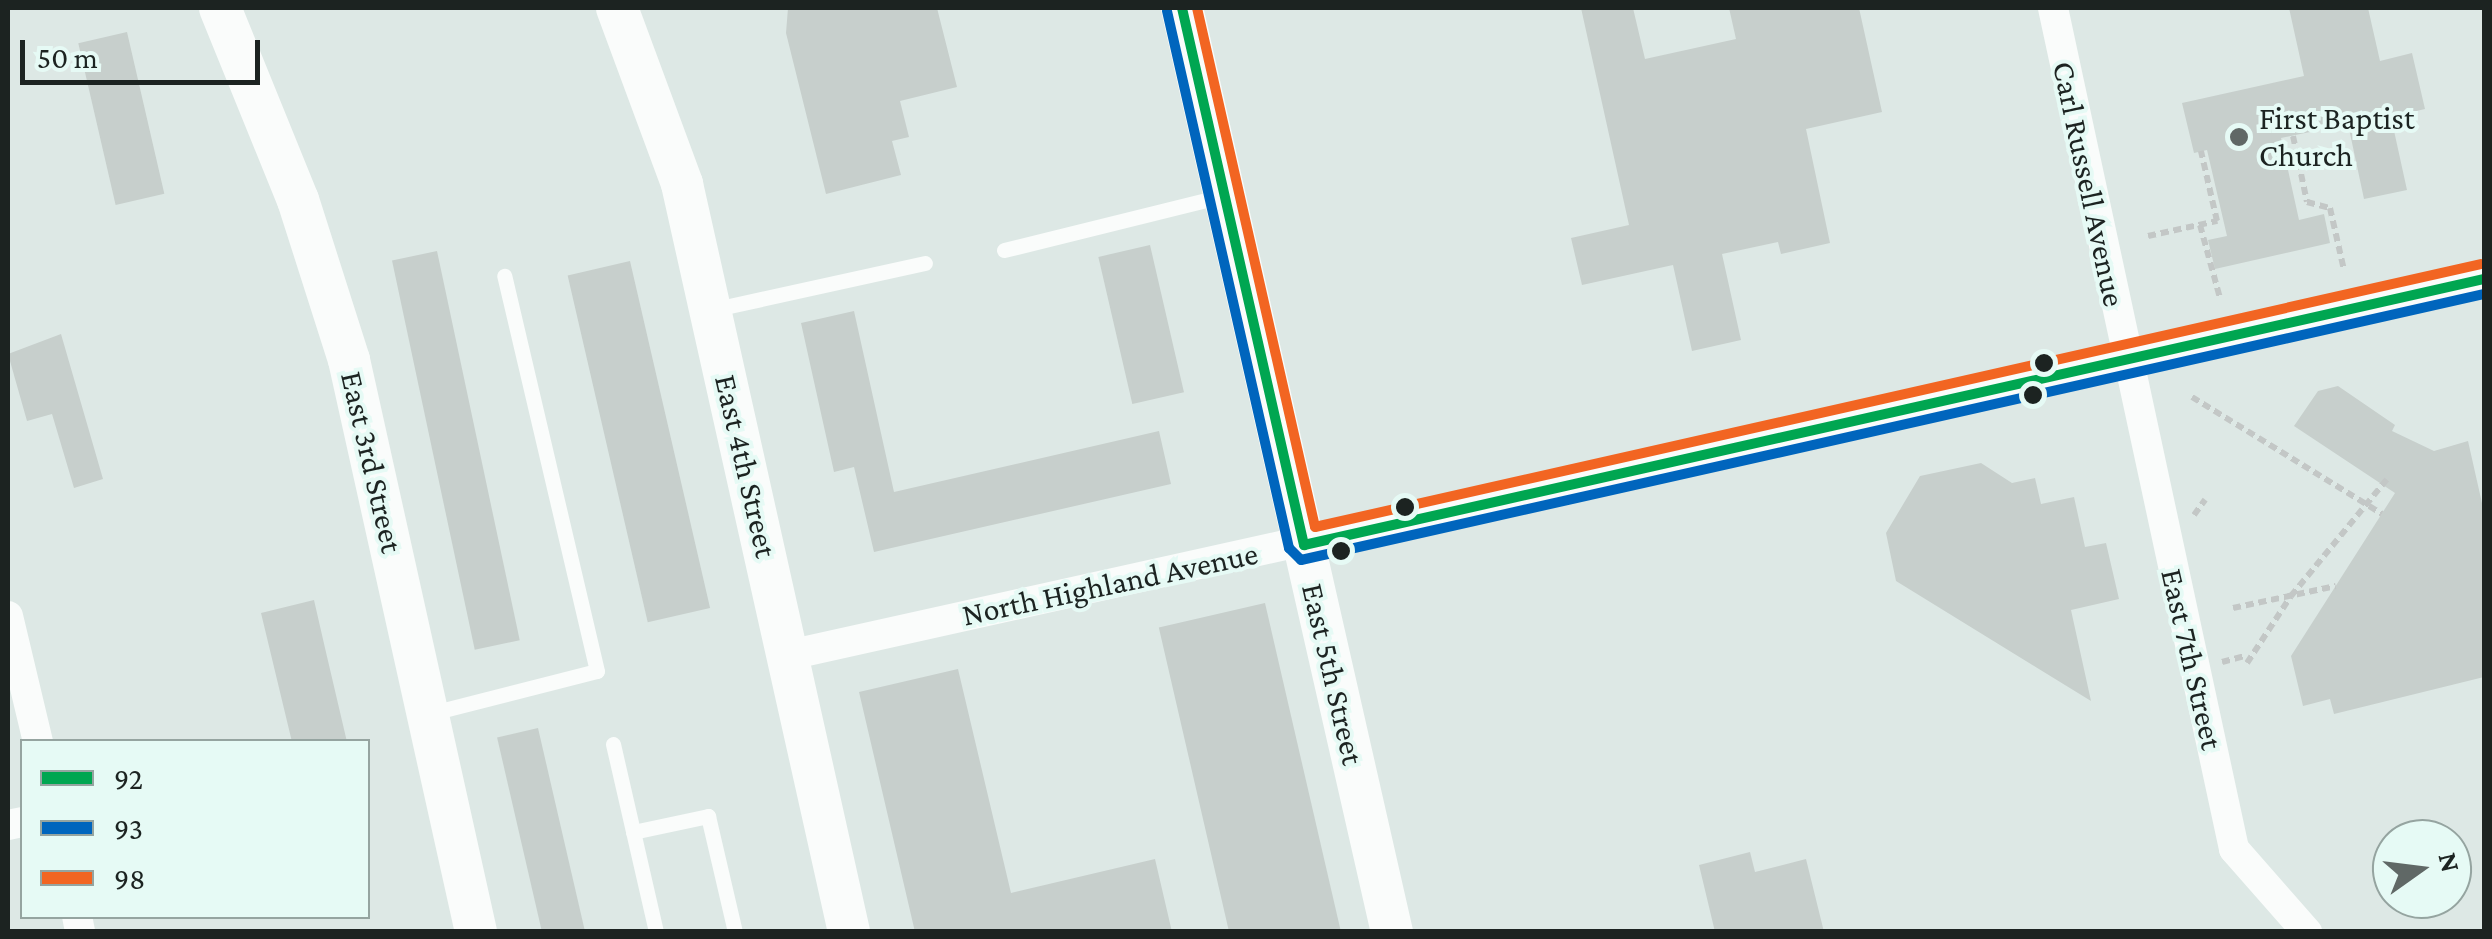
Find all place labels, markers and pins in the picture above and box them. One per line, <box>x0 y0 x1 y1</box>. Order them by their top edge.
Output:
place label: First Baptist Church <box>2259 100 2414 175</box>
marker: First Baptist Church <box>2228 126 2250 148</box>
unlabelled marker <box>2034 353 2054 373</box>
unlabelled marker <box>2023 385 2043 405</box>
unlabelled marker <box>1395 497 1415 517</box>
unlabelled marker <box>1331 541 1351 561</box>

